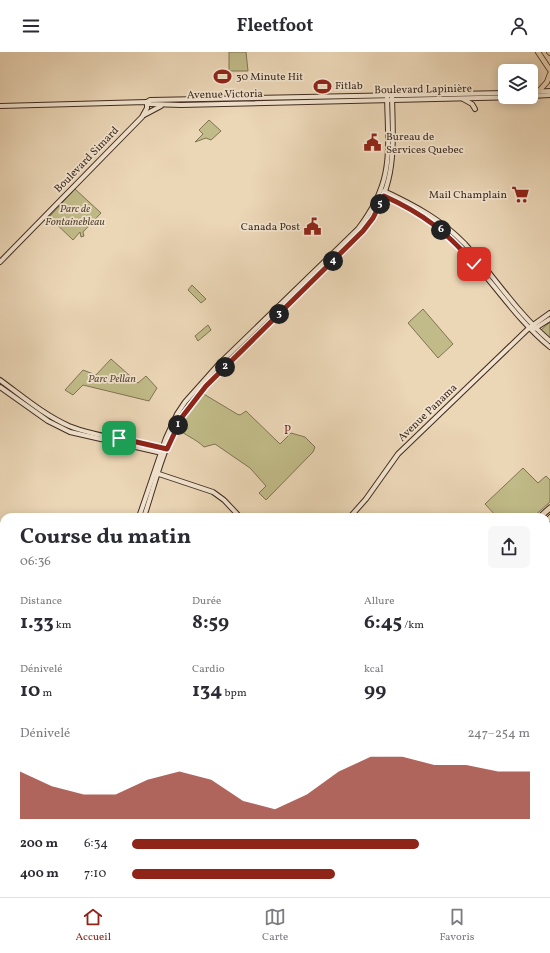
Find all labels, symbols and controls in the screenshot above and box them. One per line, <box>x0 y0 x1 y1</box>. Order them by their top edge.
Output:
text: Fleetfoot <box>237 14 313 39</box>
icon: menu <box>20 15 42 37</box>
icon: person <box>508 15 530 37</box>
map controls <box>498 64 538 104</box>
button: layers <box>498 64 538 104</box>
sports icon: 30 Minute Hit <box>213 67 233 87</box>
place label: 30 Minute Hit <box>236 70 303 85</box>
sports icon: Fitlab <box>312 76 332 96</box>
place label: Fitlab <box>335 79 363 94</box>
street label: Boulevard Lapinière <box>374 82 472 98</box>
street label: Avenue Victoria <box>187 87 264 103</box>
street label: Boulevard Simard <box>51 123 123 197</box>
place label: Bureau de Services Quebec <box>386 130 464 158</box>
public building icon: Bureau de Services Quebec <box>363 133 383 153</box>
supermarket icon: Mail Champlain <box>510 185 530 205</box>
place label: Mail Champlain <box>429 188 507 203</box>
pin: 5 <box>370 194 390 214</box>
text: 5 <box>377 196 383 211</box>
park label: Parc de Fontainebleau <box>45 202 105 230</box>
public building icon: Canada Post <box>303 217 323 237</box>
place label: Canada Post <box>241 220 300 235</box>
pin: 6 <box>431 220 451 240</box>
text: 6 <box>438 222 444 237</box>
pin <box>457 247 491 281</box>
pin: 4 <box>323 251 343 271</box>
text: 4 <box>330 253 336 268</box>
icon: check <box>463 253 485 275</box>
pin: 3 <box>269 304 289 324</box>
text: 3 <box>276 306 282 321</box>
pin: 2 <box>215 357 235 377</box>
text: 2 <box>222 359 228 374</box>
park label: Parc Pellan <box>88 372 136 387</box>
street label: Avenue Panama <box>395 380 461 445</box>
pin: 1 <box>168 415 188 435</box>
text: 1 <box>176 417 180 432</box>
pin <box>102 421 136 455</box>
district label: P <box>284 423 292 439</box>
icon: arrive <box>108 427 130 449</box>
text: Course du matin <box>20 522 191 553</box>
button: share <box>488 526 530 568</box>
text: 06:36 <box>20 553 51 571</box>
text: Distance <box>20 594 62 609</box>
text: Durée <box>192 594 221 609</box>
text: Allure <box>364 594 394 609</box>
text: 1.33 <box>20 609 54 637</box>
text: 8:59 <box>192 609 229 637</box>
text: 6:45 <box>364 609 402 637</box>
text: km <box>54 618 72 633</box>
text: /km <box>402 618 424 633</box>
text: Dénivelé <box>20 662 63 677</box>
text: Cardio <box>192 662 225 677</box>
text: kcal <box>364 662 384 677</box>
text: 10 <box>20 677 40 705</box>
text: 134 <box>192 677 222 705</box>
text: 99 <box>364 677 386 705</box>
text: m <box>40 686 52 701</box>
text: bpm <box>222 686 247 701</box>
text: Dénivelé <box>20 725 70 743</box>
text: 247–254 m <box>467 725 530 743</box>
text: 200 m <box>20 835 58 853</box>
text: 6:34 <box>84 835 108 853</box>
text: 400 m <box>20 865 59 883</box>
text: 7:10 <box>84 865 106 883</box>
tab: Accueil <box>76 906 111 945</box>
tab: Carte <box>262 906 288 945</box>
tab: Favoris <box>439 906 474 945</box>

